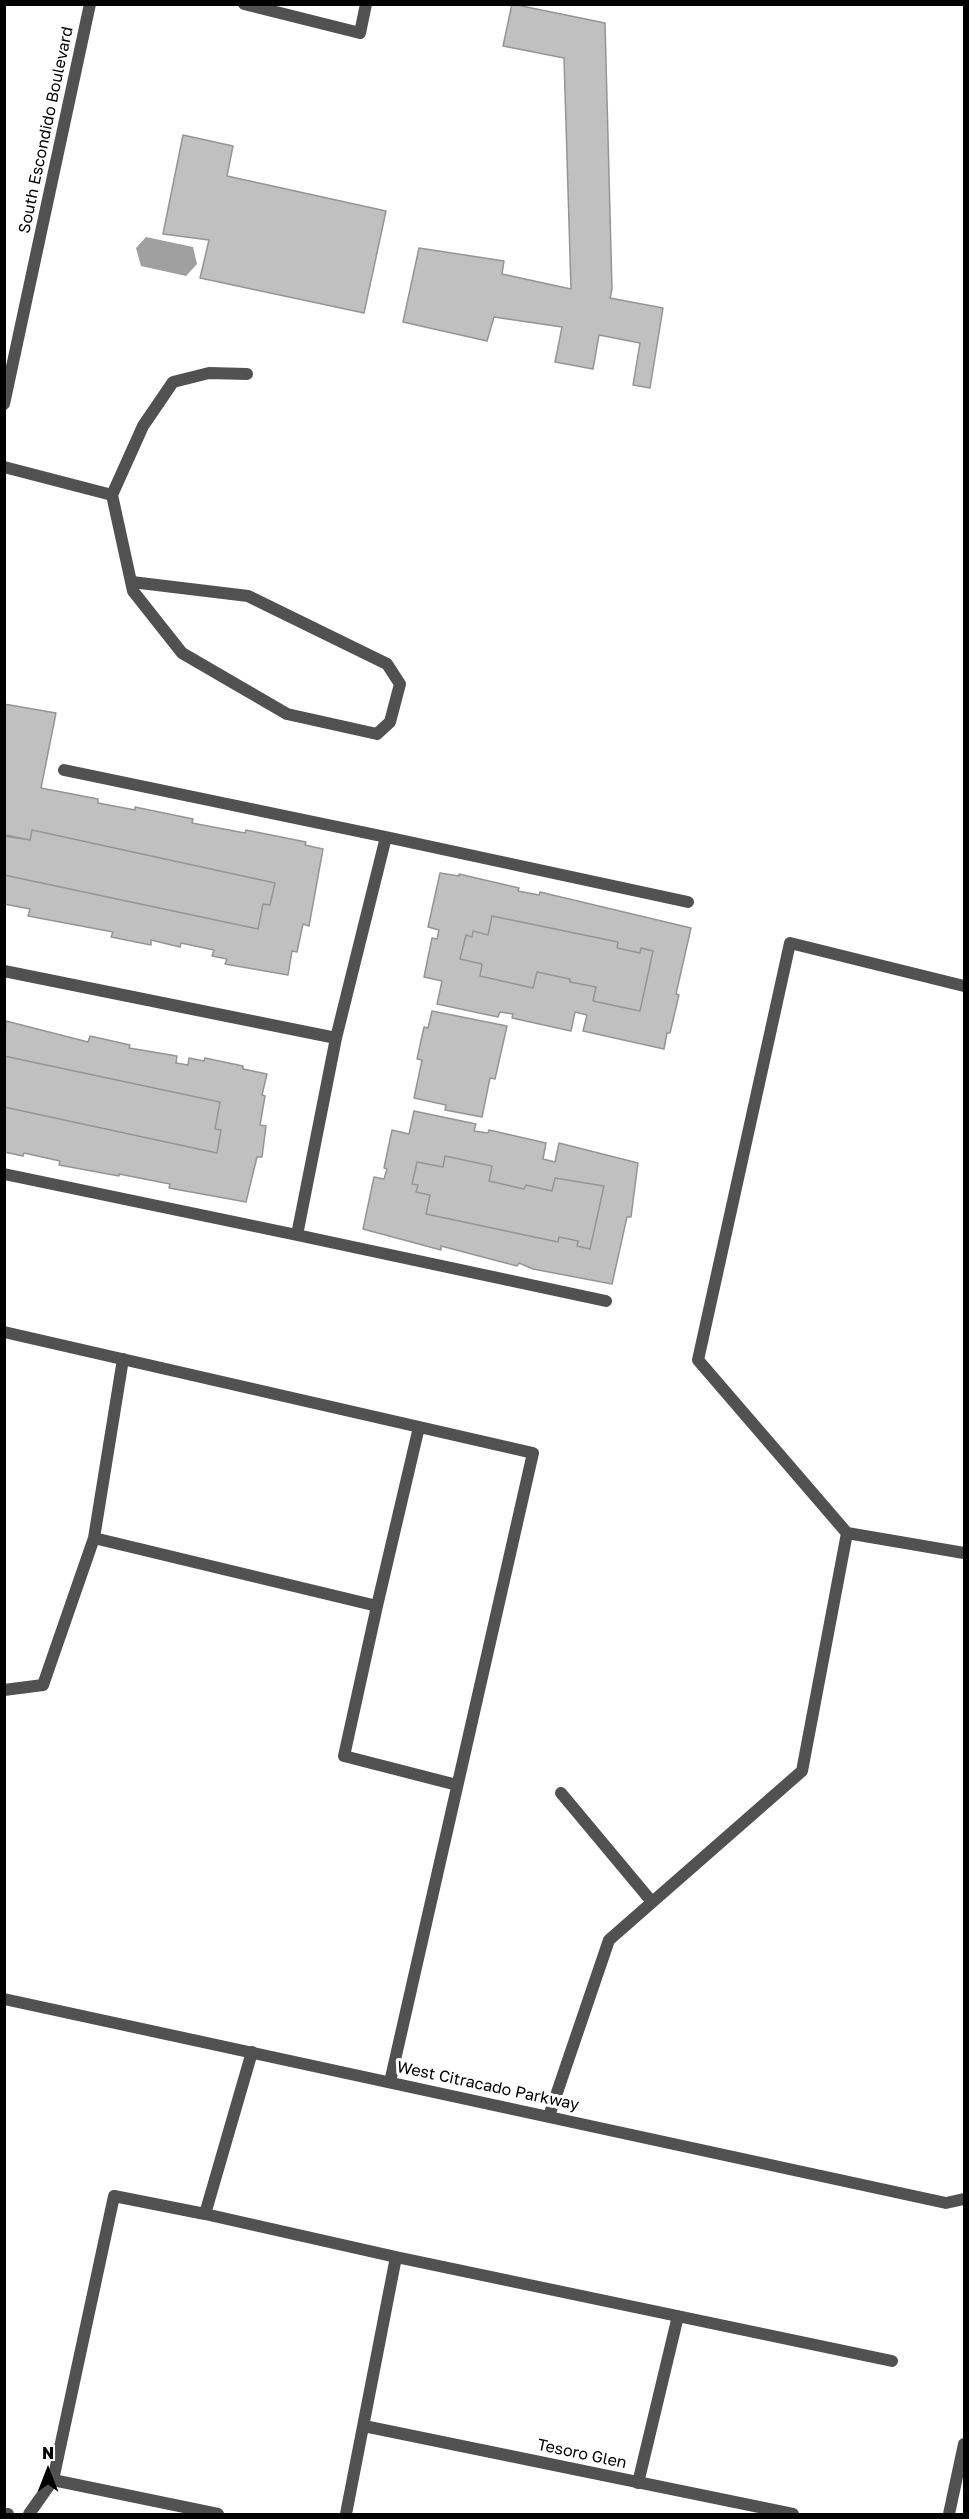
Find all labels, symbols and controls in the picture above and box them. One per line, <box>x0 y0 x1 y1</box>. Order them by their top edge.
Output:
street label: South Escondido Boulevard <box>15 25 77 235</box>
street label: West Citracado Parkway <box>395 2057 581 2115</box>
street label: Tesoro Glen <box>536 2435 628 2473</box>
north arrow <box>18 2441 78 2501</box>
text: N <box>42 2443 54 2463</box>

